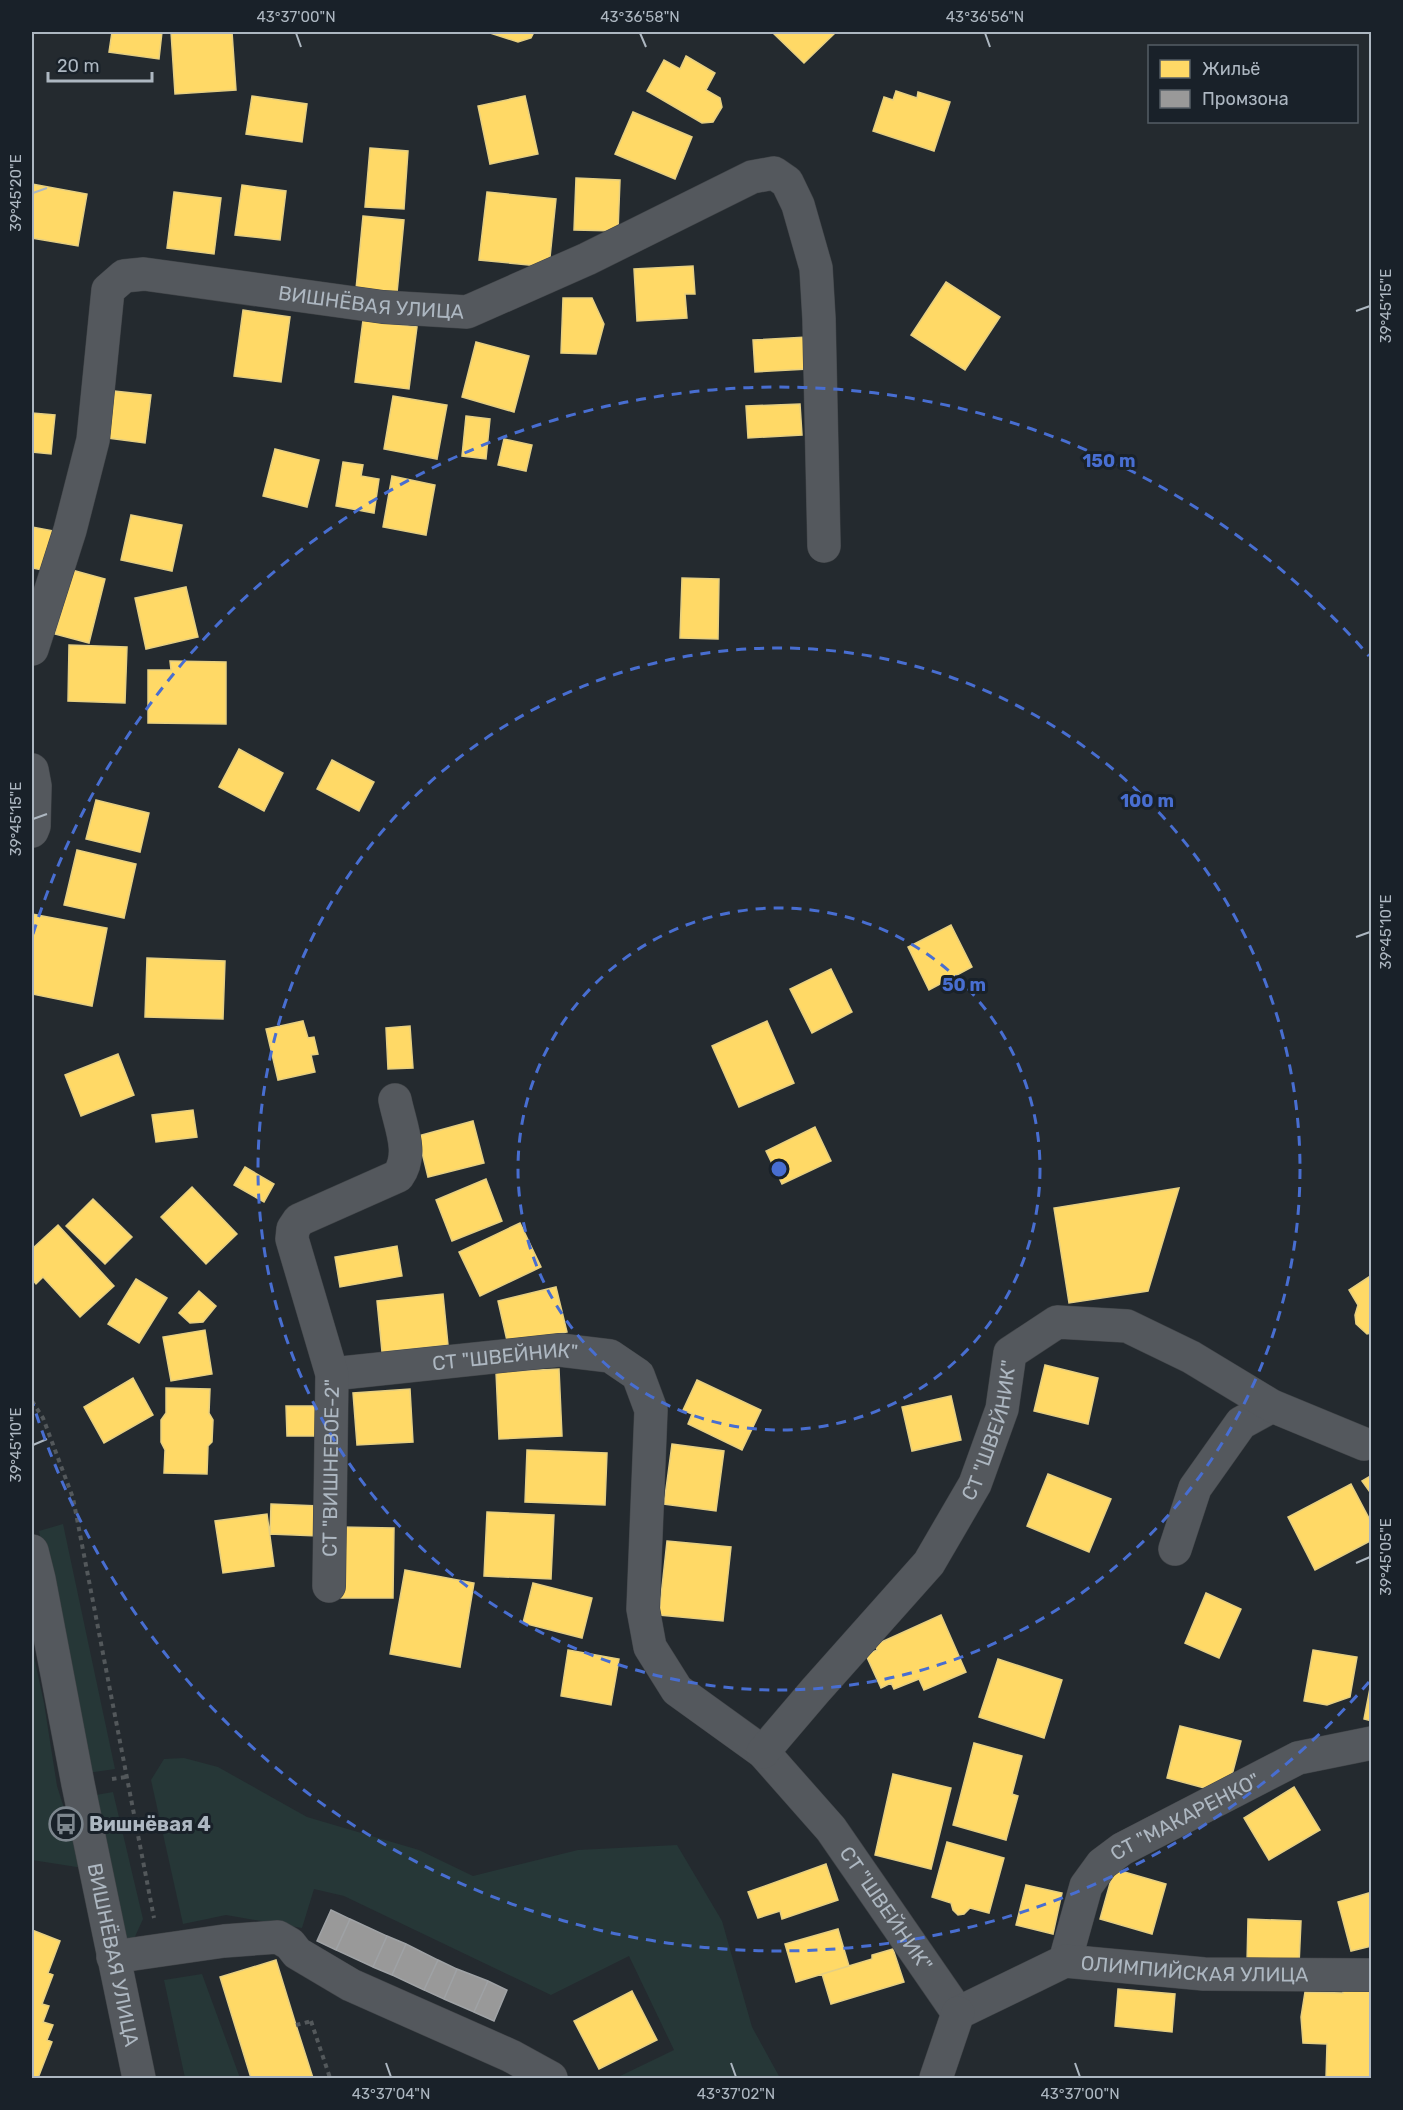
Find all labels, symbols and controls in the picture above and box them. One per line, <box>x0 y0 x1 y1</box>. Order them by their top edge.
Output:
text: 43°37'00"N <box>256 8 336 26</box>
text: 43°36'58"N <box>600 8 680 26</box>
text: 43°36'56"N <box>946 8 1024 26</box>
scale bar <box>48 45 152 83</box>
legend <box>1148 45 1358 123</box>
text: 20 m <box>57 55 99 77</box>
text: Жильё <box>1202 58 1260 80</box>
text: Промзона <box>1202 88 1289 110</box>
text: 39°45'20"E <box>7 154 25 232</box>
text: 39°45'15"E <box>1377 269 1395 343</box>
street label: ВИШНЁВАЯ УЛИЦА <box>277 281 465 324</box>
text: 150 m <box>1082 450 1136 472</box>
text: 39°45'15"E <box>7 782 25 856</box>
text: 100 m <box>1120 790 1174 812</box>
text: 39°45'10"E <box>1377 894 1395 970</box>
text: 50 m <box>942 974 986 996</box>
centre of rings <box>769 1159 789 1179</box>
street label: СТ "ШВЕЙНИК" <box>431 1338 579 1375</box>
street label: СТ "ШВЕЙНИК" <box>956 1358 1021 1505</box>
street label: СТ "ВИШНЕВОЕ-2" <box>317 1379 344 1557</box>
text: 39°45'10"E <box>7 1407 25 1483</box>
text: 39°45'05"E <box>1377 1518 1395 1596</box>
street label: СТ "МАКАРЕНКО" <box>1105 1768 1264 1866</box>
bus stop icon: Вишнёвая 4 <box>48 1806 84 1842</box>
place label: Вишнёвая 4 <box>89 1812 211 1836</box>
street label: СТ "ШВЕЙНИК" <box>835 1842 937 1976</box>
street label: ВИШНЁВАЯ УЛИЦА <box>83 1861 144 2049</box>
street label: ОЛИМПИЙСКАЯ УЛИЦА <box>1080 1951 1309 1987</box>
text: 43°37'04"N <box>352 2085 430 2103</box>
text: 43°37'02"N <box>697 2085 775 2103</box>
text: 43°37'00"N <box>1040 2085 1120 2103</box>

